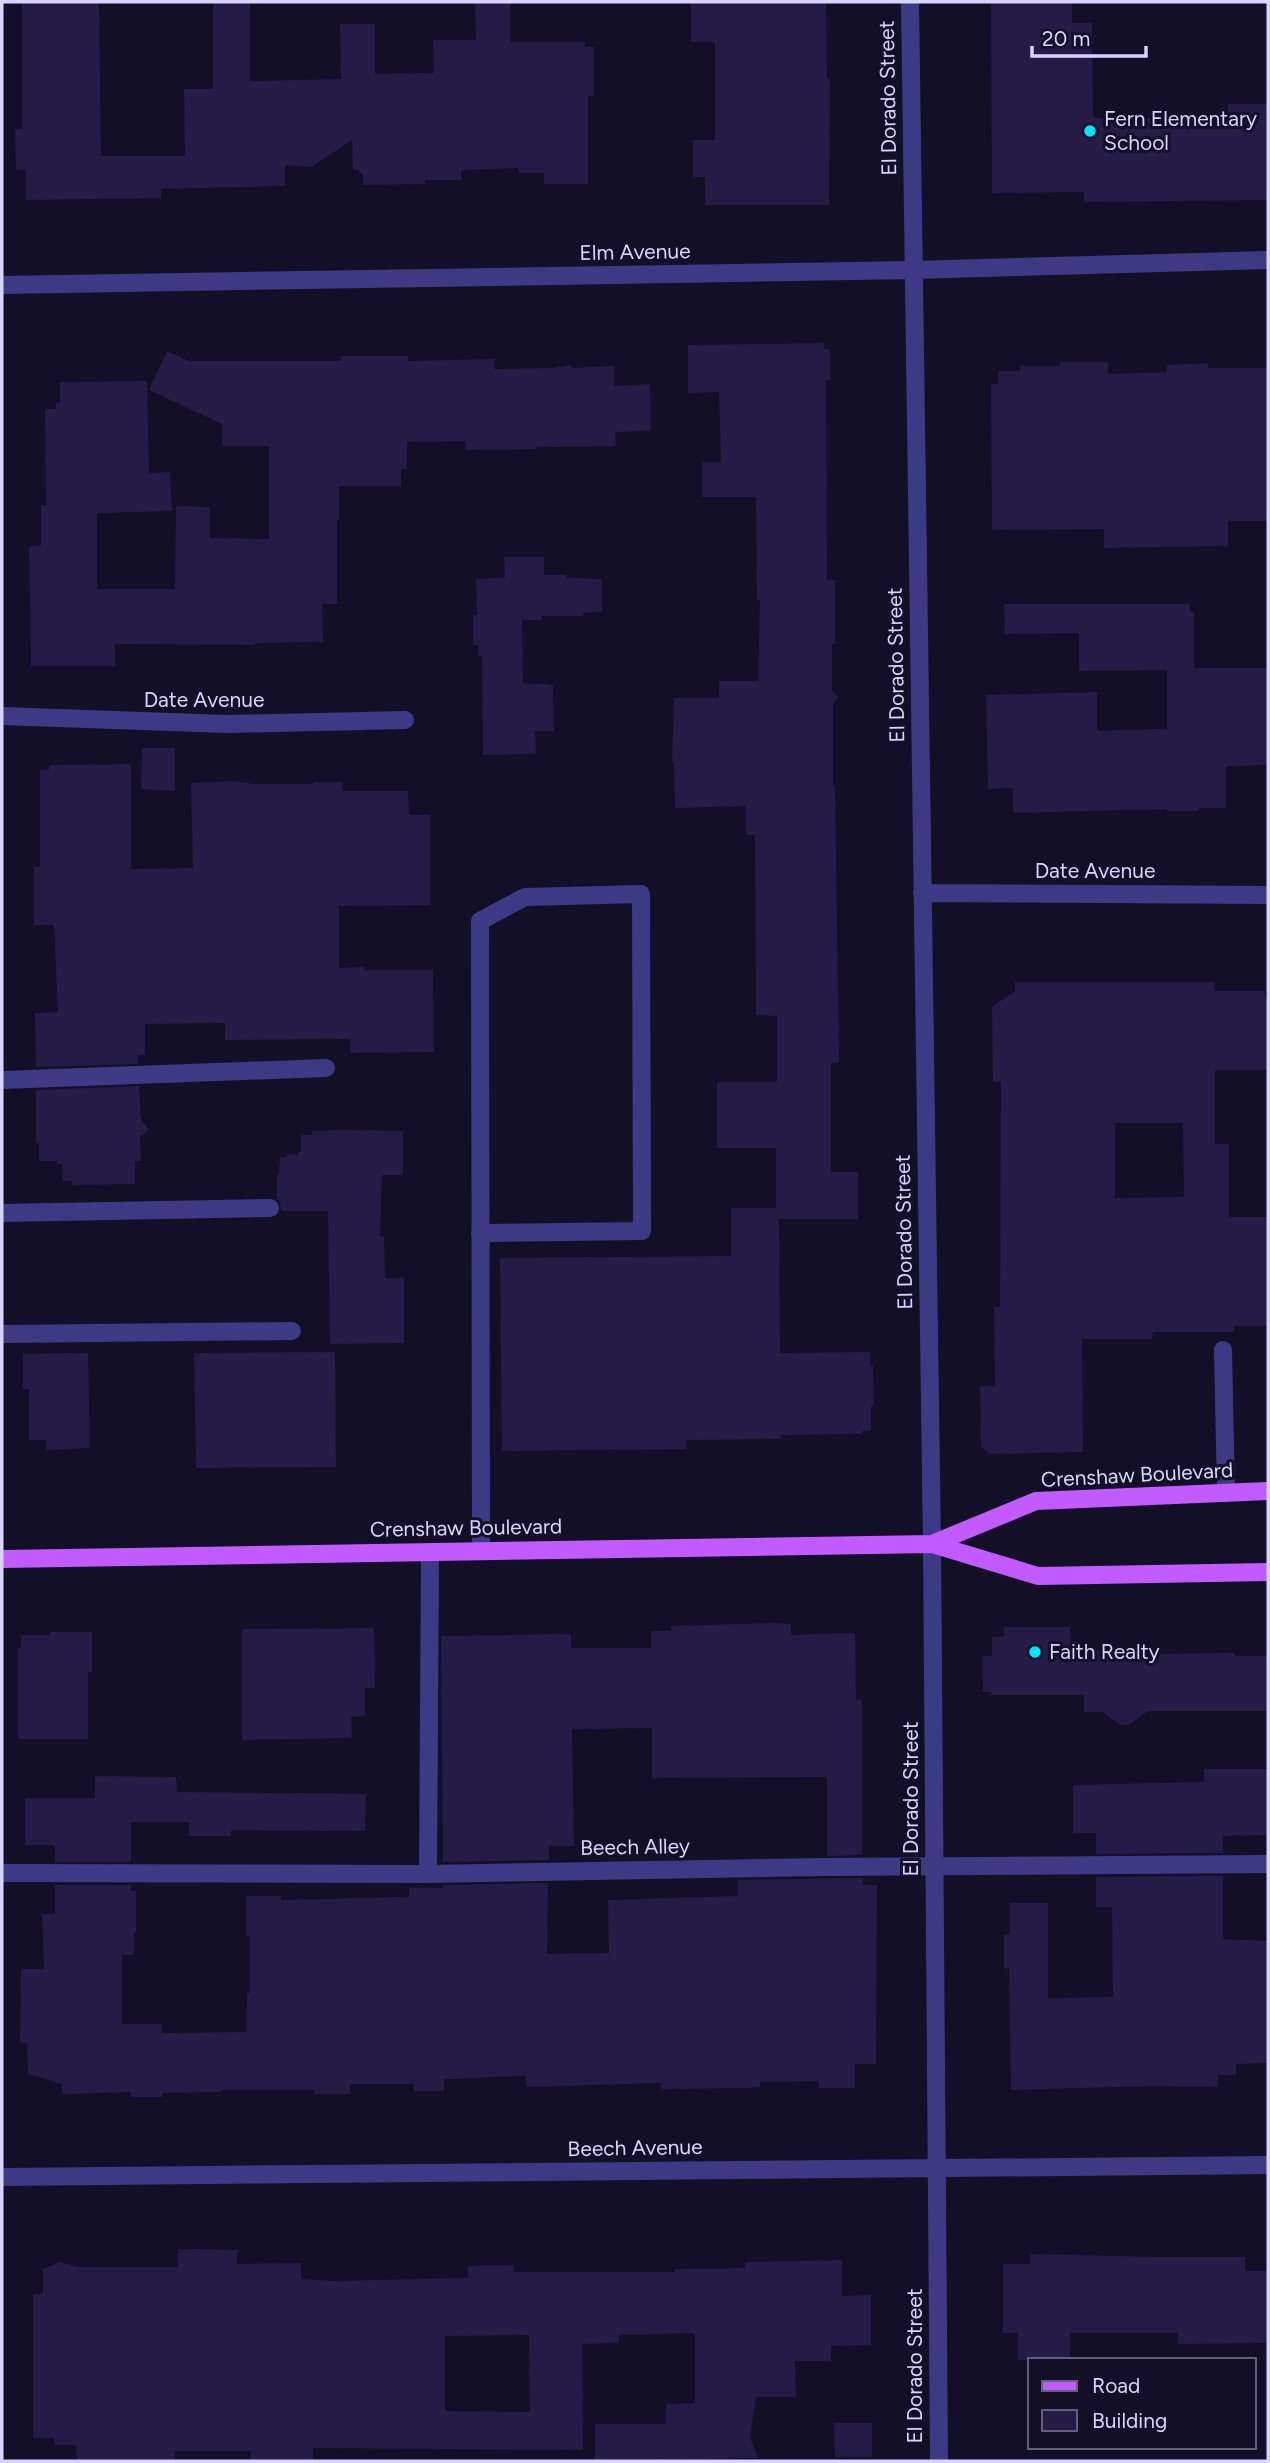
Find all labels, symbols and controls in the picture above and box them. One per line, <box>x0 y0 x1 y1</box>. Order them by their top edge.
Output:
scale bar <box>1032 14 1146 58</box>
street label: El Dorado Street <box>874 20 901 176</box>
text: 20 m <box>1042 26 1090 51</box>
place label: Fern Elementary School <box>1104 106 1257 155</box>
marker: Fern Elementary School <box>1082 123 1098 139</box>
street label: Elm Avenue <box>579 238 691 265</box>
street label: El Dorado Street <box>882 587 909 743</box>
street label: Date Avenue <box>144 687 264 712</box>
street label: Date Avenue <box>1035 858 1155 883</box>
street label: El Dorado Street <box>890 1154 917 1310</box>
street label: Crenshaw Boulevard <box>1040 1457 1234 1492</box>
street label: Crenshaw Boulevard <box>370 1513 562 1542</box>
place label: Faith Realty <box>1049 1639 1160 1664</box>
marker: Faith Realty <box>1027 1644 1043 1660</box>
street label: El Dorado Street <box>898 1721 923 1877</box>
street label: Beech Alley <box>580 1833 690 1860</box>
street label: Beech Avenue <box>567 2134 703 2161</box>
street label: El Dorado Street <box>902 2288 927 2444</box>
legend <box>1028 2358 1256 2449</box>
text: Road <box>1092 2373 1140 2398</box>
text: Building <box>1092 2408 1167 2433</box>

